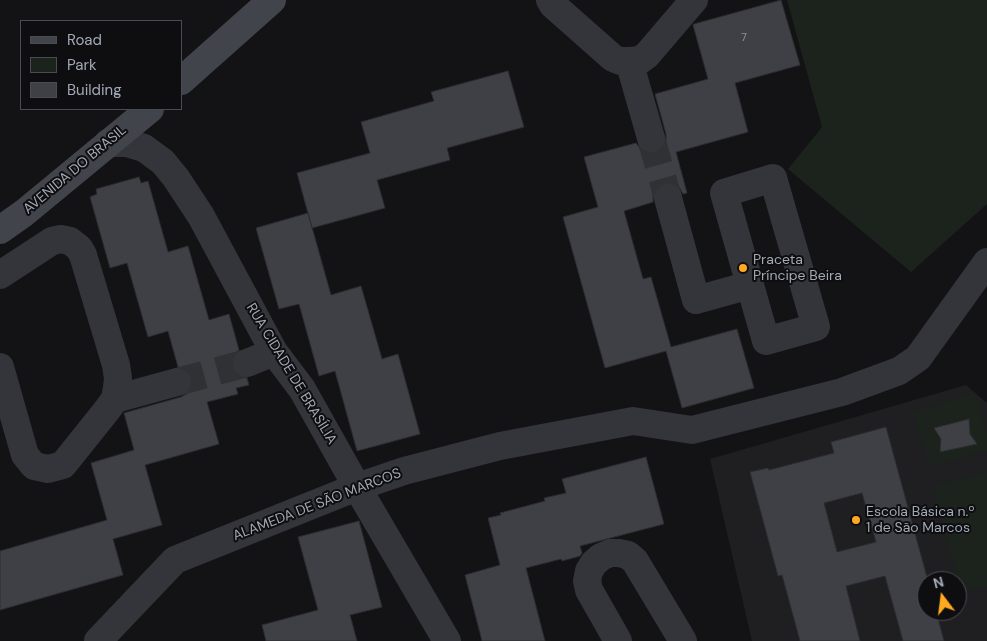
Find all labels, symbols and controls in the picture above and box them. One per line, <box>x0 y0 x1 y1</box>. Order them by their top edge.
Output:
legend <box>20 20 182 110</box>
text: Road <box>67 30 102 50</box>
house number: 7 <box>741 31 747 45</box>
text: Park <box>67 55 97 75</box>
text: Building <box>67 80 122 100</box>
street label: AVENIDA DO BRASIL <box>20 122 130 218</box>
place label: Praceta Príncipe Beira <box>753 252 842 284</box>
marker: Praceta Príncipe Beira <box>737 262 749 274</box>
street label: RUA CIDADE DE BRASÍLIA <box>242 300 340 448</box>
street label: ALAMEDA DE SÃO MARCOS <box>231 465 403 545</box>
place label: Escola Básica n.º 1 de São Marcos <box>866 504 975 536</box>
marker: Escola Básica n.º 1 de São Marcos <box>850 514 862 526</box>
north arrow <box>917 571 967 621</box>
text: N <box>931 572 946 592</box>

